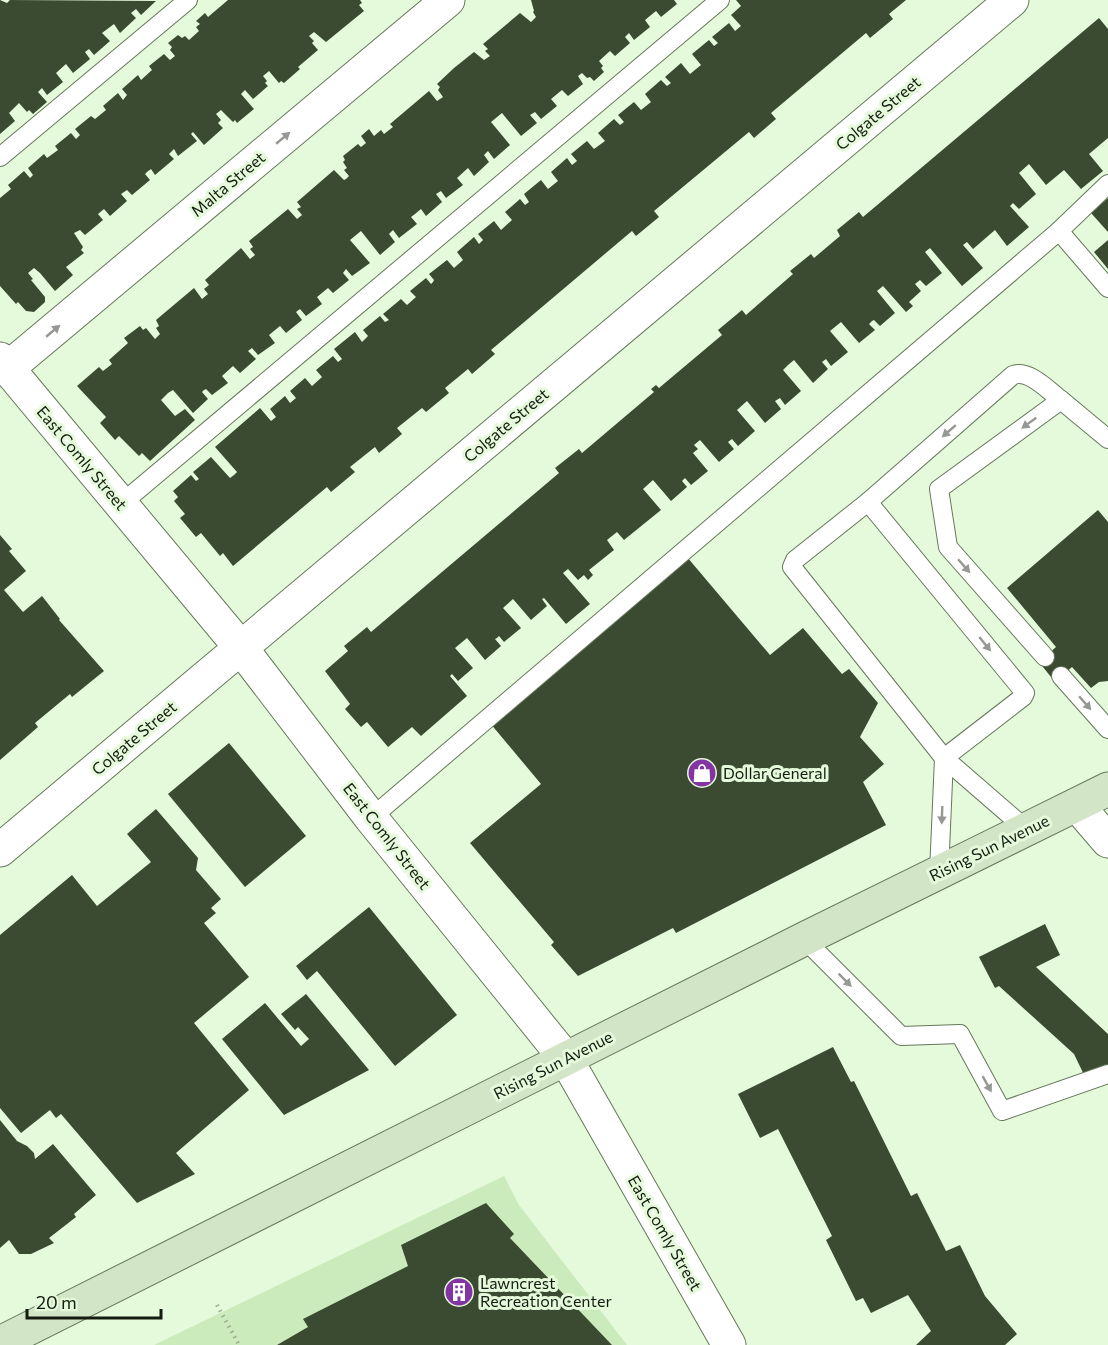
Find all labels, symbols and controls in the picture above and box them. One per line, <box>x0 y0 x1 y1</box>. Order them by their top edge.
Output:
street label: Colgate Street <box>831 71 924 154</box>
one-way arrow <box>275 132 290 145</box>
street label: Malta Street <box>187 147 269 220</box>
one-way arrow <box>45 324 61 337</box>
street label: Colgate Street <box>459 383 552 466</box>
street label: East Comly Street <box>33 402 132 514</box>
one-way arrow <box>1021 417 1036 429</box>
one-way arrow <box>941 425 956 438</box>
one-way arrow <box>957 558 970 573</box>
one-way arrow <box>979 637 991 652</box>
one-way arrow <box>1078 695 1091 710</box>
street label: Colgate Street <box>87 696 180 779</box>
shop icon: Dollar General <box>686 757 718 789</box>
place label: Dollar General <box>723 763 827 782</box>
street label: East Comly Street <box>340 779 435 893</box>
one-way arrow <box>937 806 946 825</box>
street label: Rising Sun Avenue <box>926 810 1052 885</box>
one-way arrow <box>838 973 852 987</box>
street label: Rising Sun Avenue <box>490 1026 615 1103</box>
one-way arrow <box>982 1075 992 1092</box>
street label: East Comly Street <box>625 1172 706 1294</box>
place label: Lawncrest Recreation Center <box>480 1273 612 1310</box>
building icon: Lawncrest Recreation Center <box>443 1276 475 1308</box>
scale bar <box>27 1282 160 1320</box>
text: 20 m <box>36 1291 77 1313</box>

